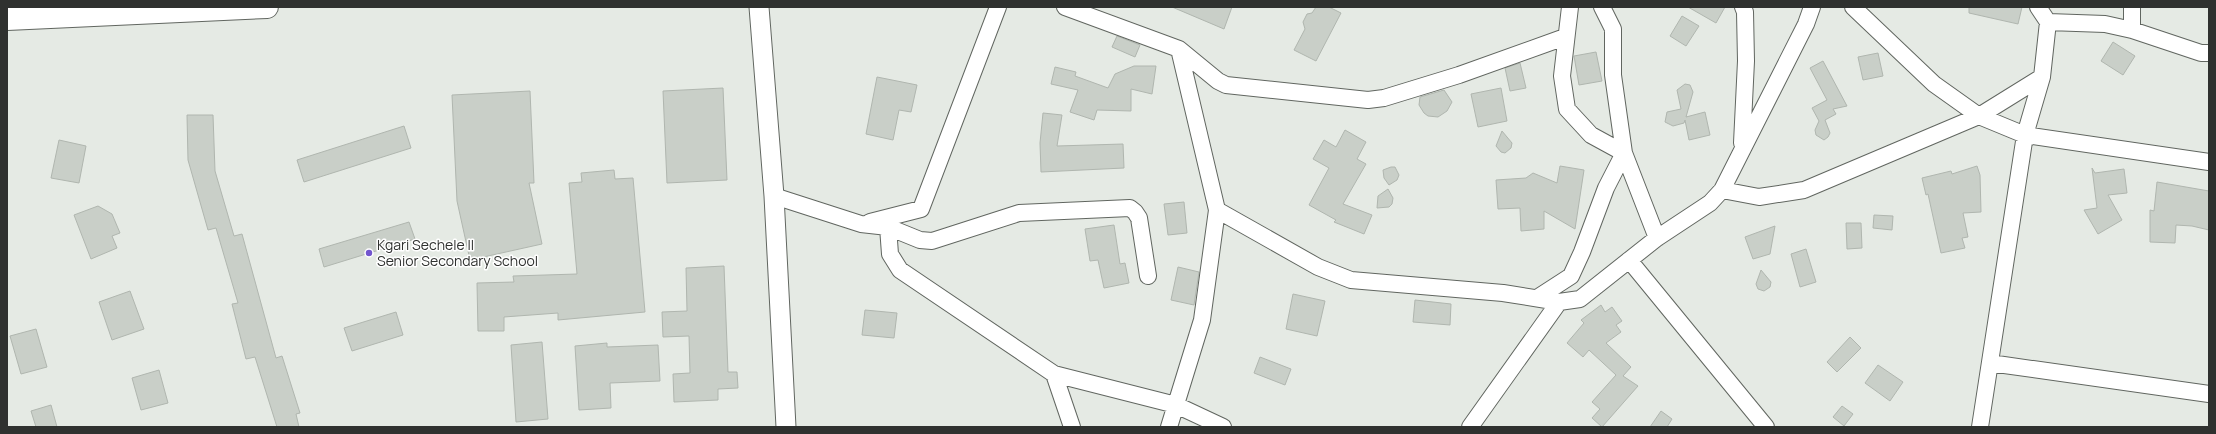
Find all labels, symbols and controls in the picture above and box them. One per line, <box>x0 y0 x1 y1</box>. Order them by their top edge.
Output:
place label: Kgari Sechele II Senior Secondary School <box>377 235 538 270</box>
marker: Kgari Sechele II Senior Secondary School <box>364 248 374 258</box>

